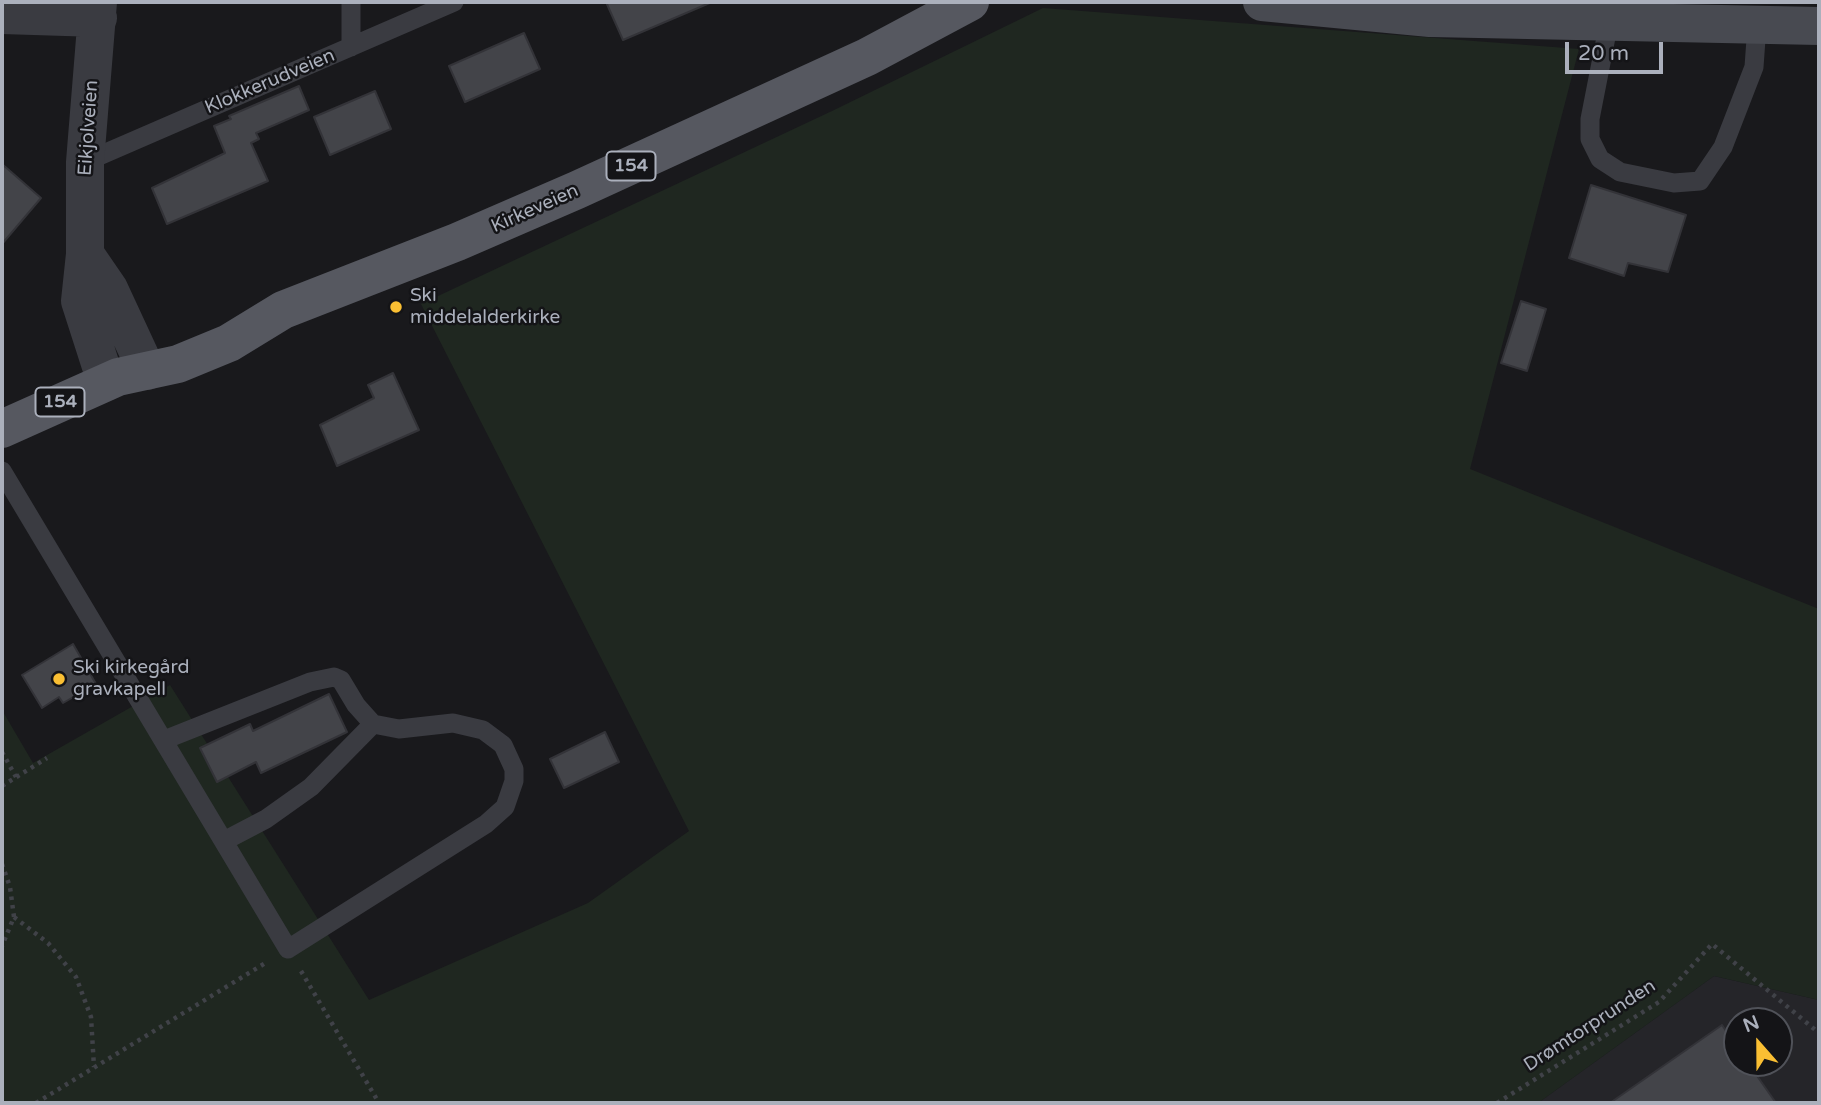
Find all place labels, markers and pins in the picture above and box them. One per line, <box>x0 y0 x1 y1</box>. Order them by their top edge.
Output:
place label: Ski middelalderkirke <box>410 285 560 329</box>
marker: Ski middelalderkirke <box>388 299 404 315</box>
place label: Ski kirkegård gravkapell <box>73 657 190 701</box>
marker: Ski kirkegård gravkapell <box>51 671 67 687</box>

